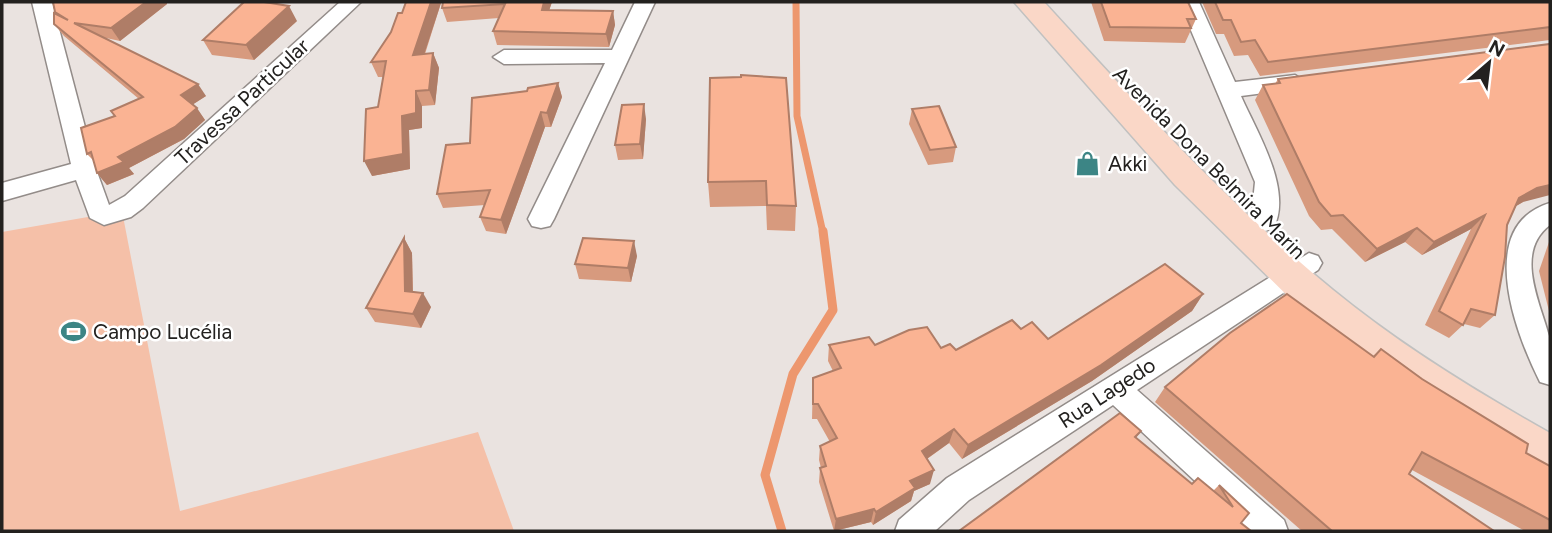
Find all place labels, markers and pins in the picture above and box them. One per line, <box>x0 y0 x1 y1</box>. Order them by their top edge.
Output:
shop icon: Akki <box>1074 150 1102 178</box>
place label: Akki <box>1108 151 1147 176</box>
sports icon: Campo Lucélia <box>59 318 87 346</box>
place label: Campo Lucélia <box>93 319 232 344</box>

